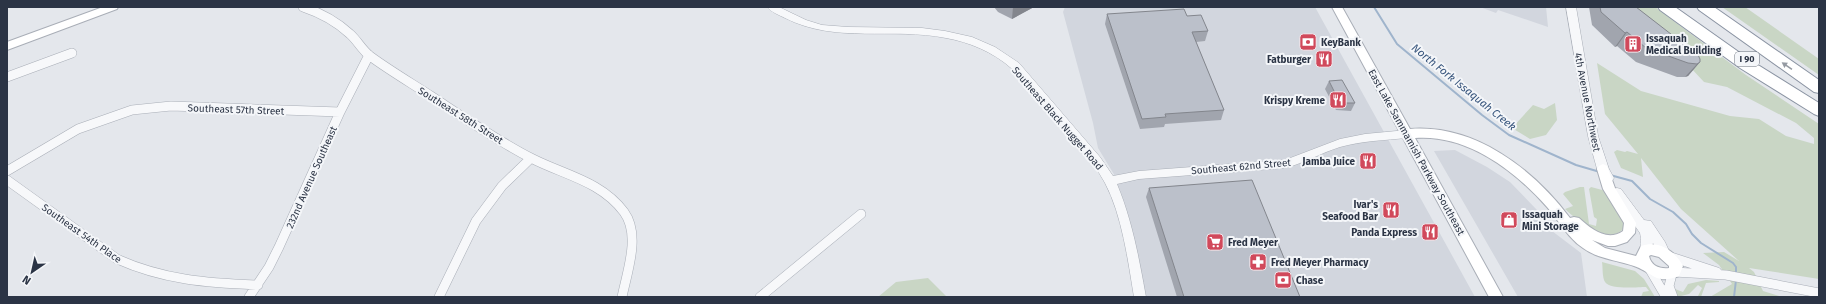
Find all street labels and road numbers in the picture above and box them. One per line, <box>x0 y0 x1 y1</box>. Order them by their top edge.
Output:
street label: 4th Avenue Northwest <box>1572 52 1603 153</box>
road number: I 90 <box>1735 52 1759 66</box>
street label: Southeast Black Nugget Road <box>1009 65 1105 173</box>
street label: East Lake Sammamish Parkway Southeast <box>1365 67 1467 238</box>
street label: Southeast 58th Street <box>416 85 506 147</box>
street label: Southeast 57th Street <box>187 102 285 118</box>
street label: 232nd Avenue Southeast <box>284 124 340 230</box>
street label: Southeast 62nd Street <box>1191 157 1292 177</box>
street label: Southeast 54th Place <box>39 202 124 266</box>

